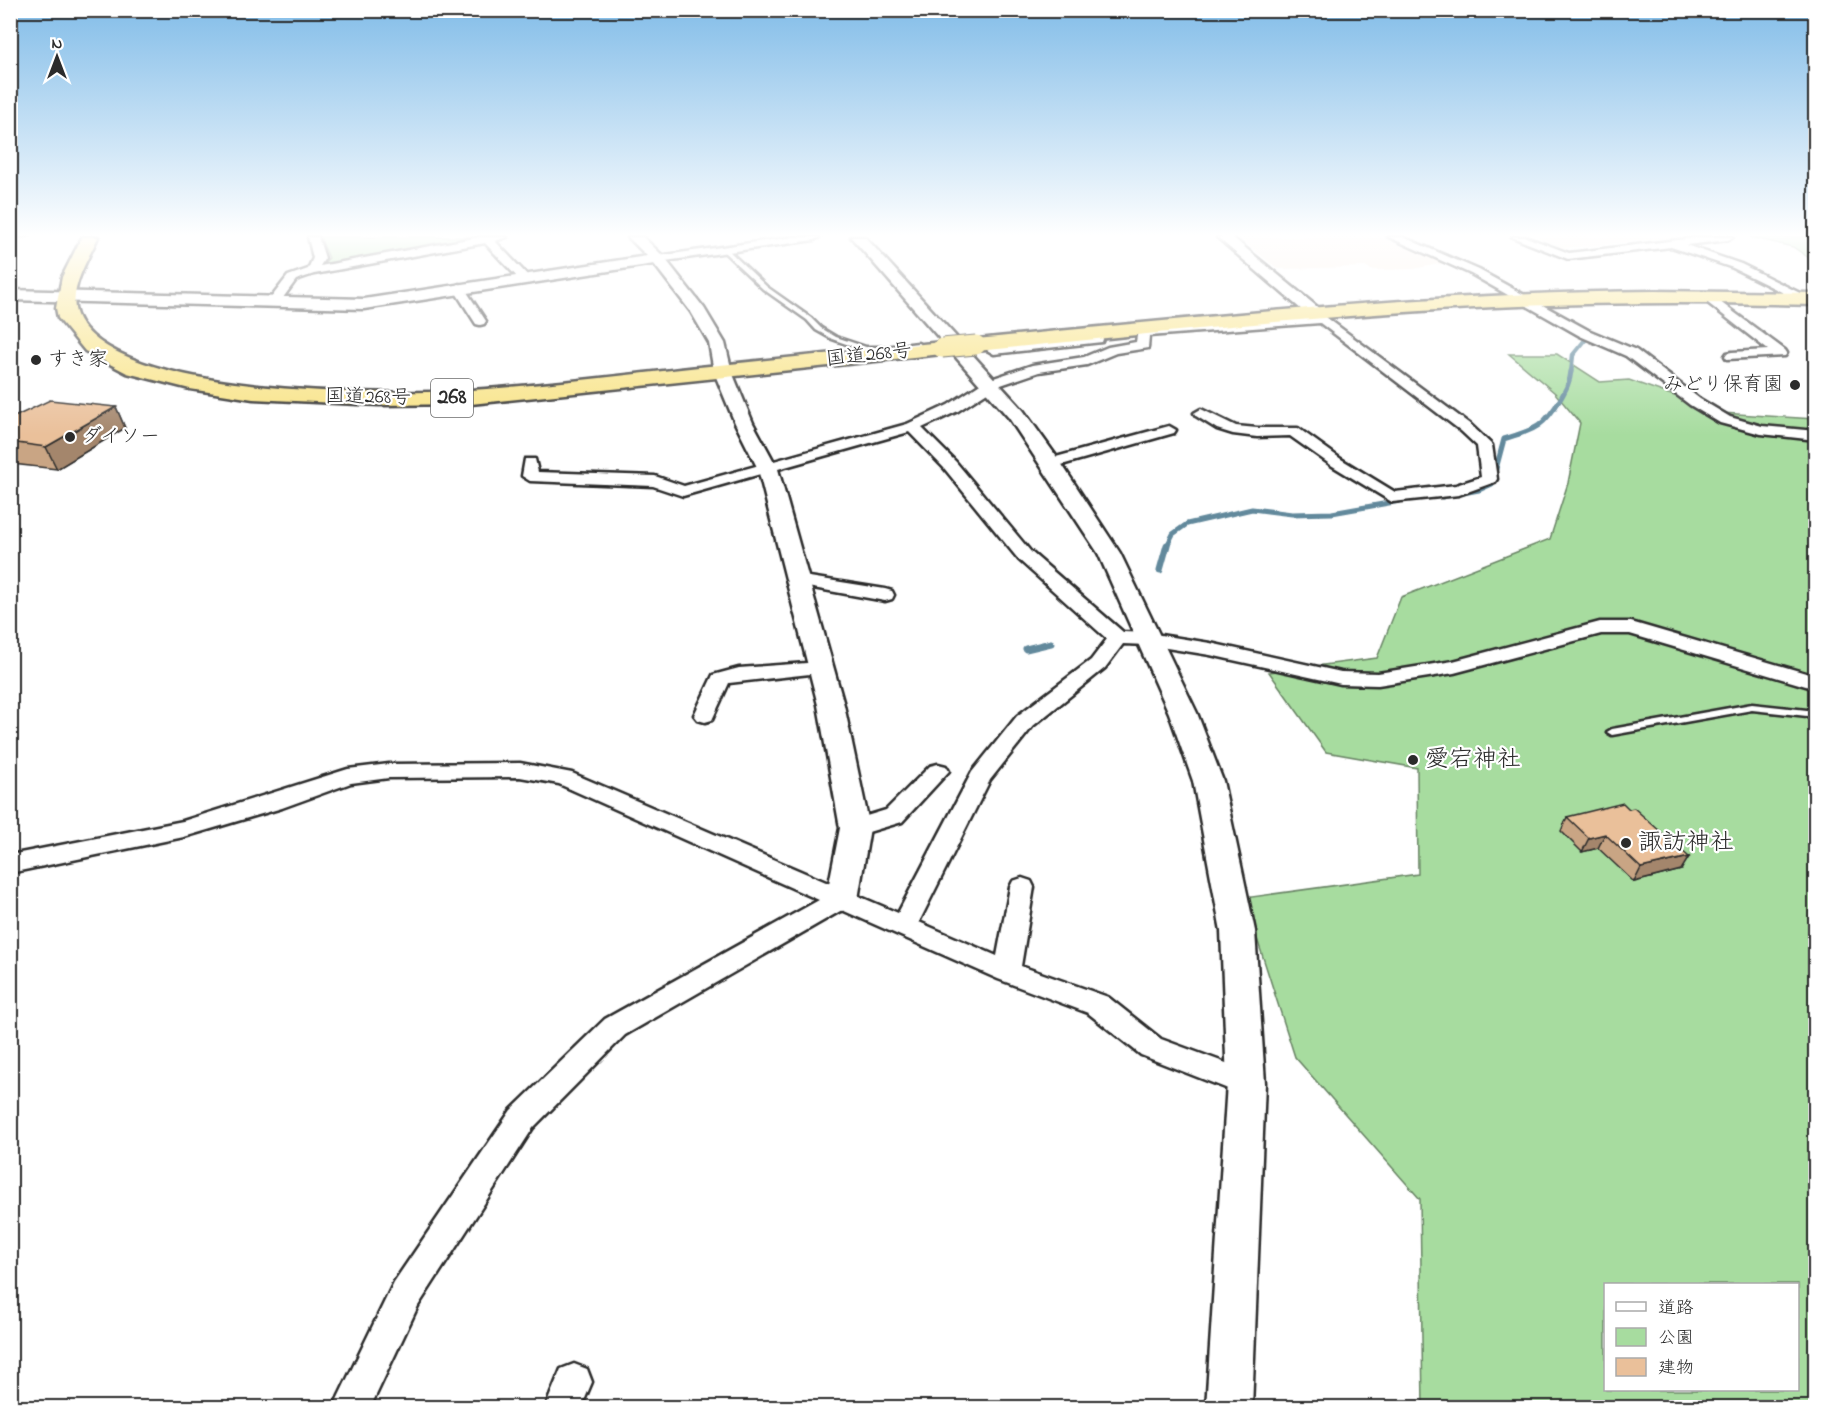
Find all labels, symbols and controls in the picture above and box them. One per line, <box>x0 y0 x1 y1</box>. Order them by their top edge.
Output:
north arrow <box>27 27 87 87</box>
text: N <box>52 32 63 56</box>
street label: 国道268号 <box>825 337 913 375</box>
place label: すき家 <box>48 346 108 375</box>
marker: すき家 <box>29 353 43 367</box>
place label: みどり保育園 <box>1663 371 1783 400</box>
marker: みどり保育園 <box>1788 378 1802 392</box>
road number: 268 <box>431 379 473 417</box>
street label: 国道268号 <box>325 383 411 413</box>
place label: ダイソー <box>82 423 160 452</box>
marker: ダイソー <box>63 430 77 444</box>
place label: 愛宕神社 <box>1425 743 1521 778</box>
marker: 愛宕神社 <box>1406 753 1420 767</box>
place label: 諏訪神社 <box>1638 826 1734 861</box>
marker: 諏訪神社 <box>1619 836 1633 850</box>
legend <box>1604 1283 1799 1391</box>
text: 道路 <box>1658 1296 1694 1322</box>
text: 公園 <box>1658 1326 1694 1352</box>
text: 建物 <box>1658 1356 1694 1382</box>

